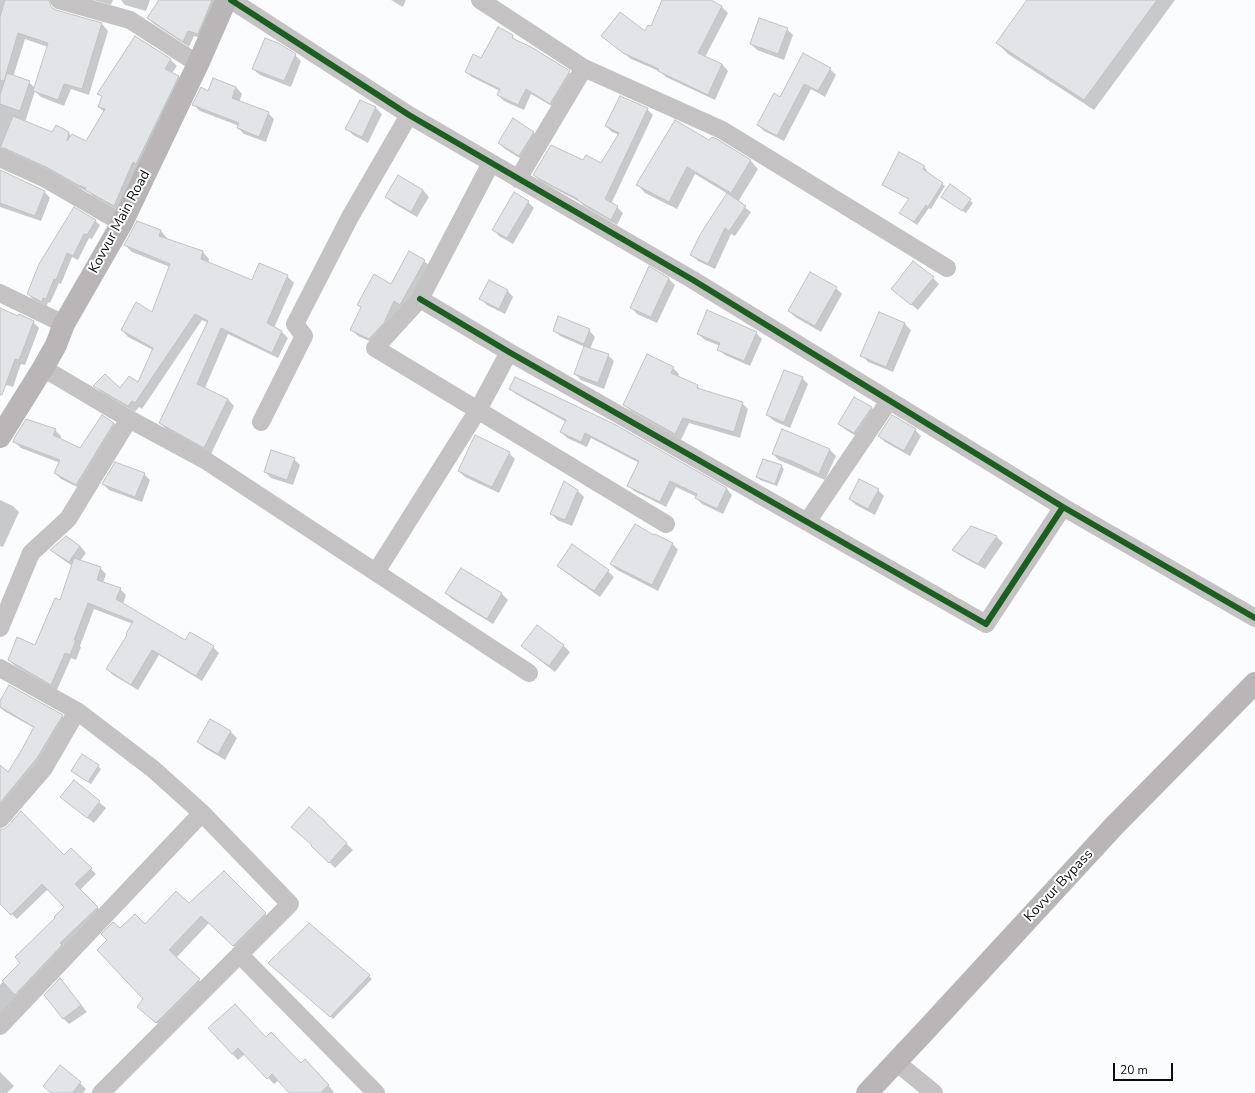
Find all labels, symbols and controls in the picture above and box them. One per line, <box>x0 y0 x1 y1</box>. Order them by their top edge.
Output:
street label: Kovvur Main Road <box>86 168 154 276</box>
street label: Kovvur Bypass <box>1021 846 1097 926</box>
scale bar <box>1115 1055 1175 1081</box>
text: 20 m <box>1120 1062 1148 1078</box>

